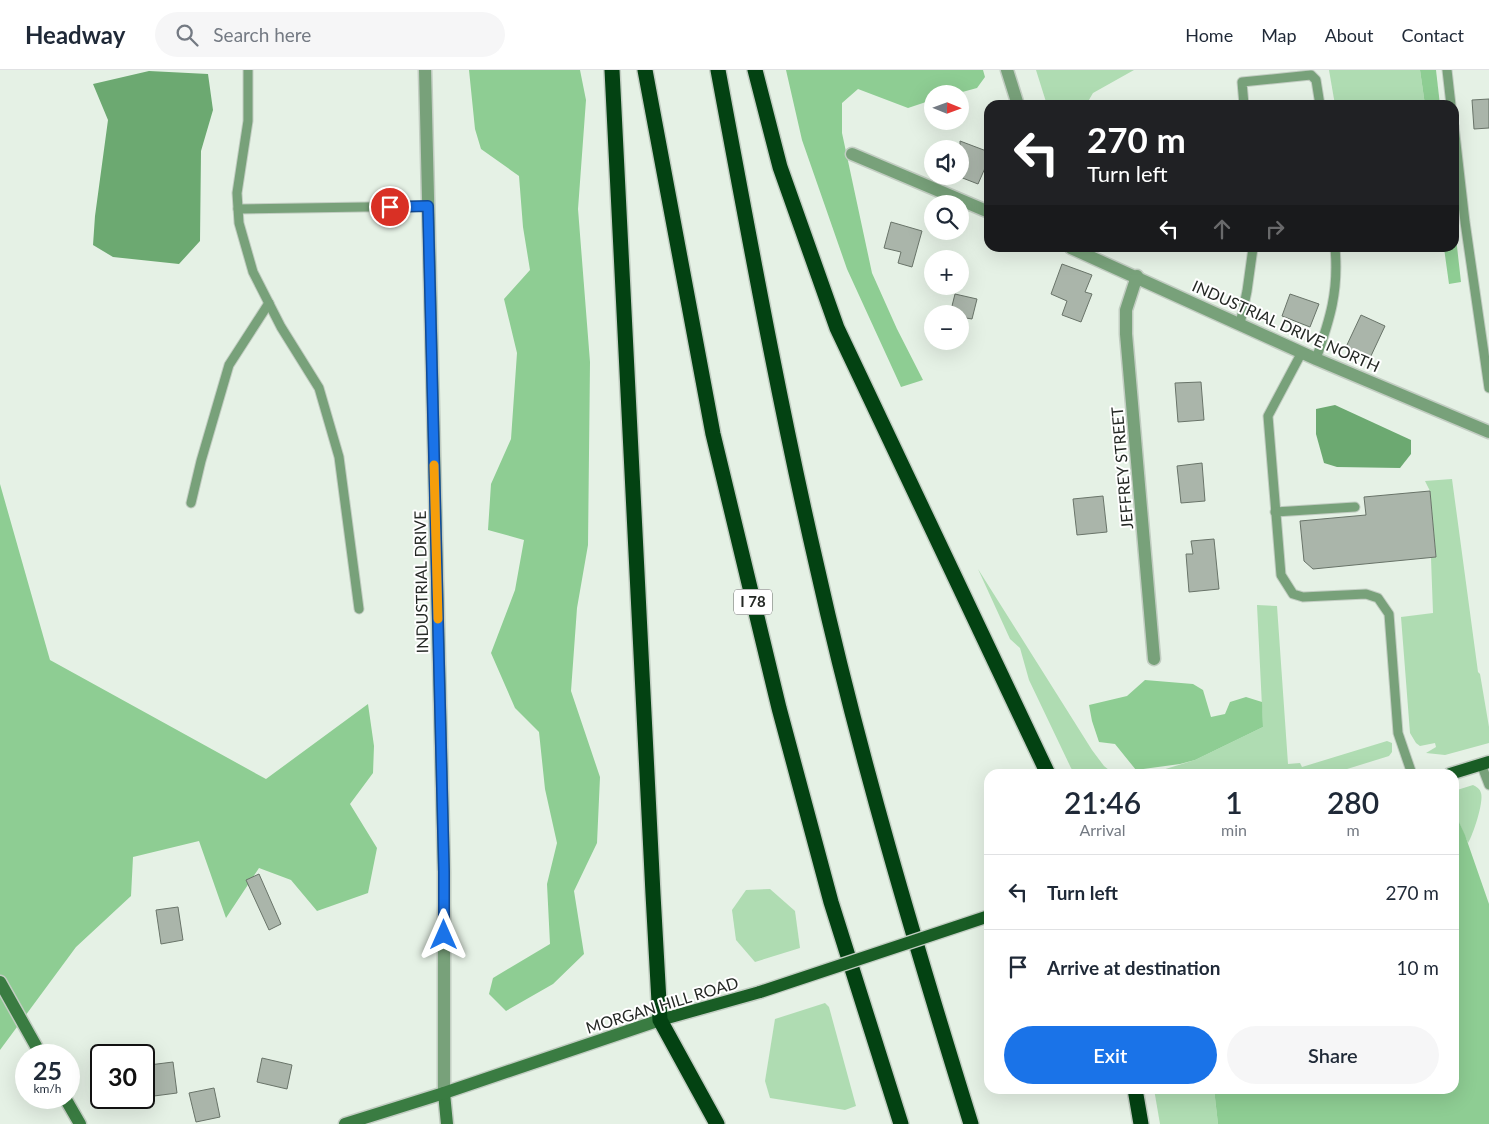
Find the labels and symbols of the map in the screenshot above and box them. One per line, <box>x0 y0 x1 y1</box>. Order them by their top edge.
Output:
north arrow <box>924 85 969 130</box>
pin <box>369 186 411 228</box>
street label: INDUSTRIAL DRIVE NORTH <box>1190 276 1383 376</box>
street label: JEFFREY STREET <box>1107 405 1136 530</box>
street label: INDUSTRIAL DRIVE <box>410 511 431 653</box>
road number: I 78 <box>734 590 772 614</box>
position arrow <box>417 908 469 960</box>
street label: MORGAN HILL ROAD <box>583 972 740 1037</box>
speed limit sign: 30 <box>90 1044 155 1109</box>

